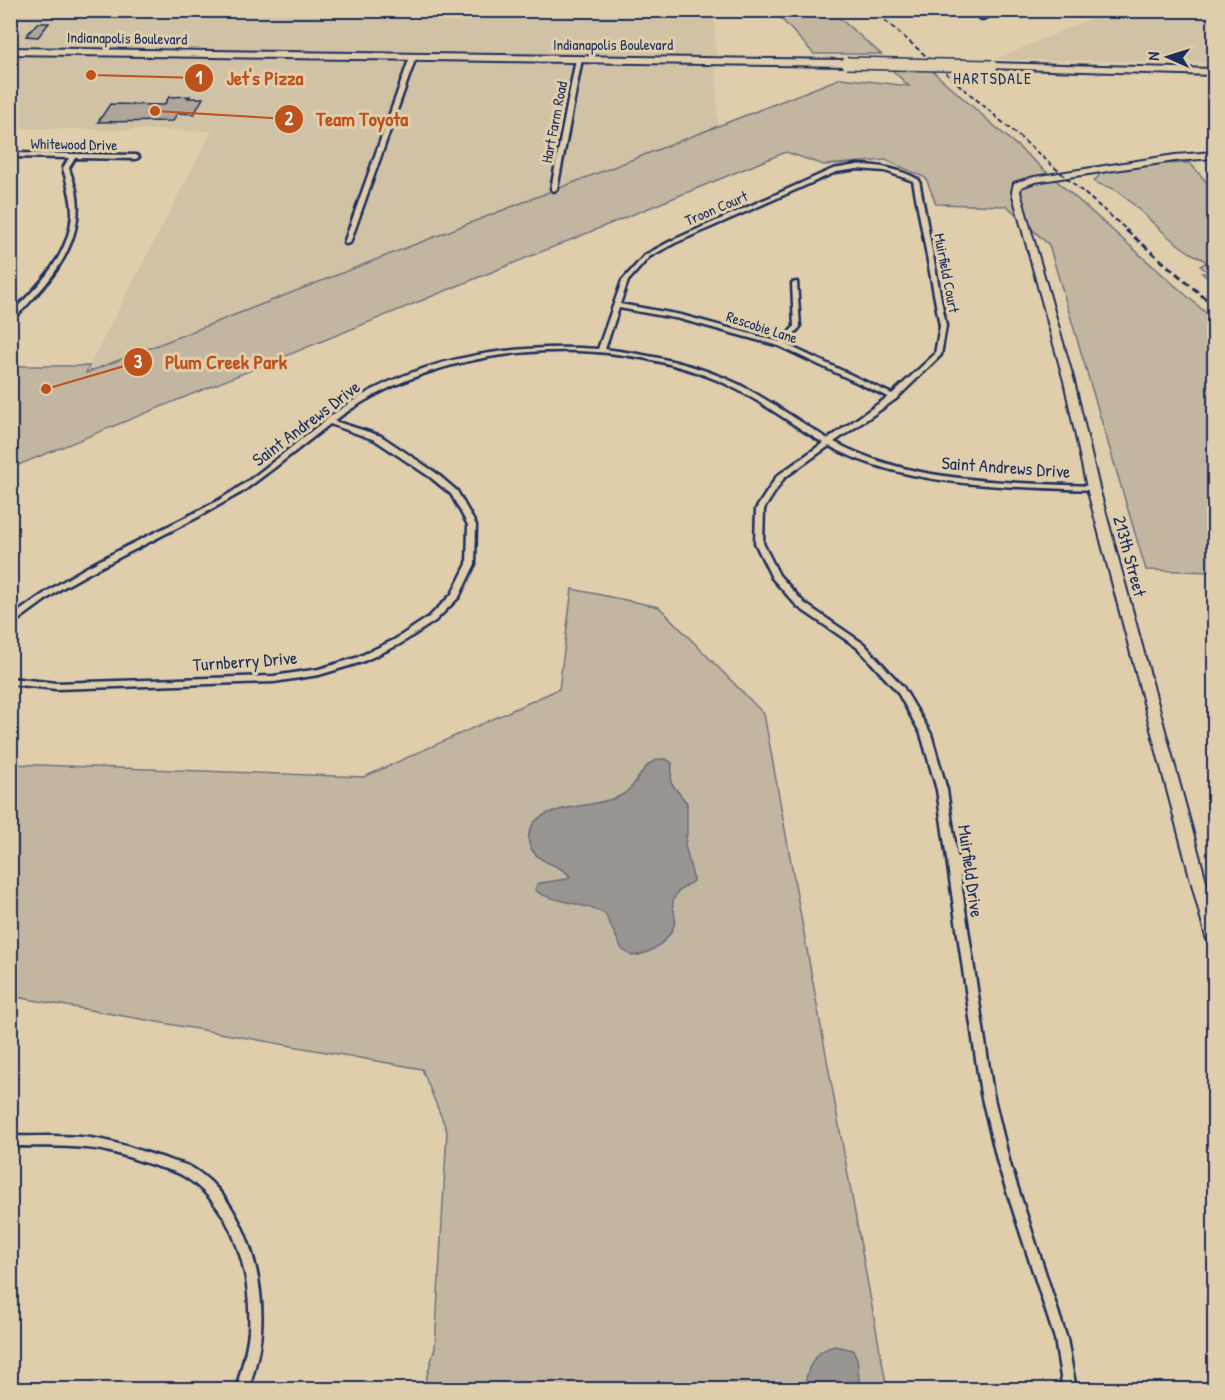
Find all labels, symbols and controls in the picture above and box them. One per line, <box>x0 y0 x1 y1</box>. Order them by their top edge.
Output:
street label: Indianapolis Boulevard <box>67 26 187 50</box>
north arrow <box>1138 27 1198 87</box>
street label: Indianapolis Boulevard <box>553 34 673 55</box>
text: N <box>1142 51 1164 61</box>
callout: Jet's Pizza <box>184 59 315 97</box>
text: Jet's Pizza <box>227 64 304 91</box>
text: 1 <box>196 65 203 90</box>
district label: HARTSDALE <box>953 67 1033 89</box>
street label: Hart Farm Road <box>536 79 572 165</box>
callout: Team Toyota <box>274 100 420 138</box>
text: Team Toyota <box>315 105 408 133</box>
text: 2 <box>285 106 294 131</box>
street label: Whitewood Drive <box>31 133 117 155</box>
street label: Troon Court <box>681 185 751 231</box>
street label: Muirfield Court <box>929 231 965 315</box>
street label: Rescobie Lane <box>724 306 800 348</box>
callout: Plum Creek Park <box>123 343 299 381</box>
text: Plum Creek Park <box>165 348 288 375</box>
text: 3 <box>134 349 142 374</box>
street label: Saint Andrews Drive <box>247 374 365 472</box>
street label: Saint Andrews Drive <box>941 450 1071 484</box>
street label: 213th Street <box>1107 513 1153 600</box>
street label: Turnberry Drive <box>192 645 298 677</box>
street label: Muirfield Drive <box>952 823 990 919</box>

